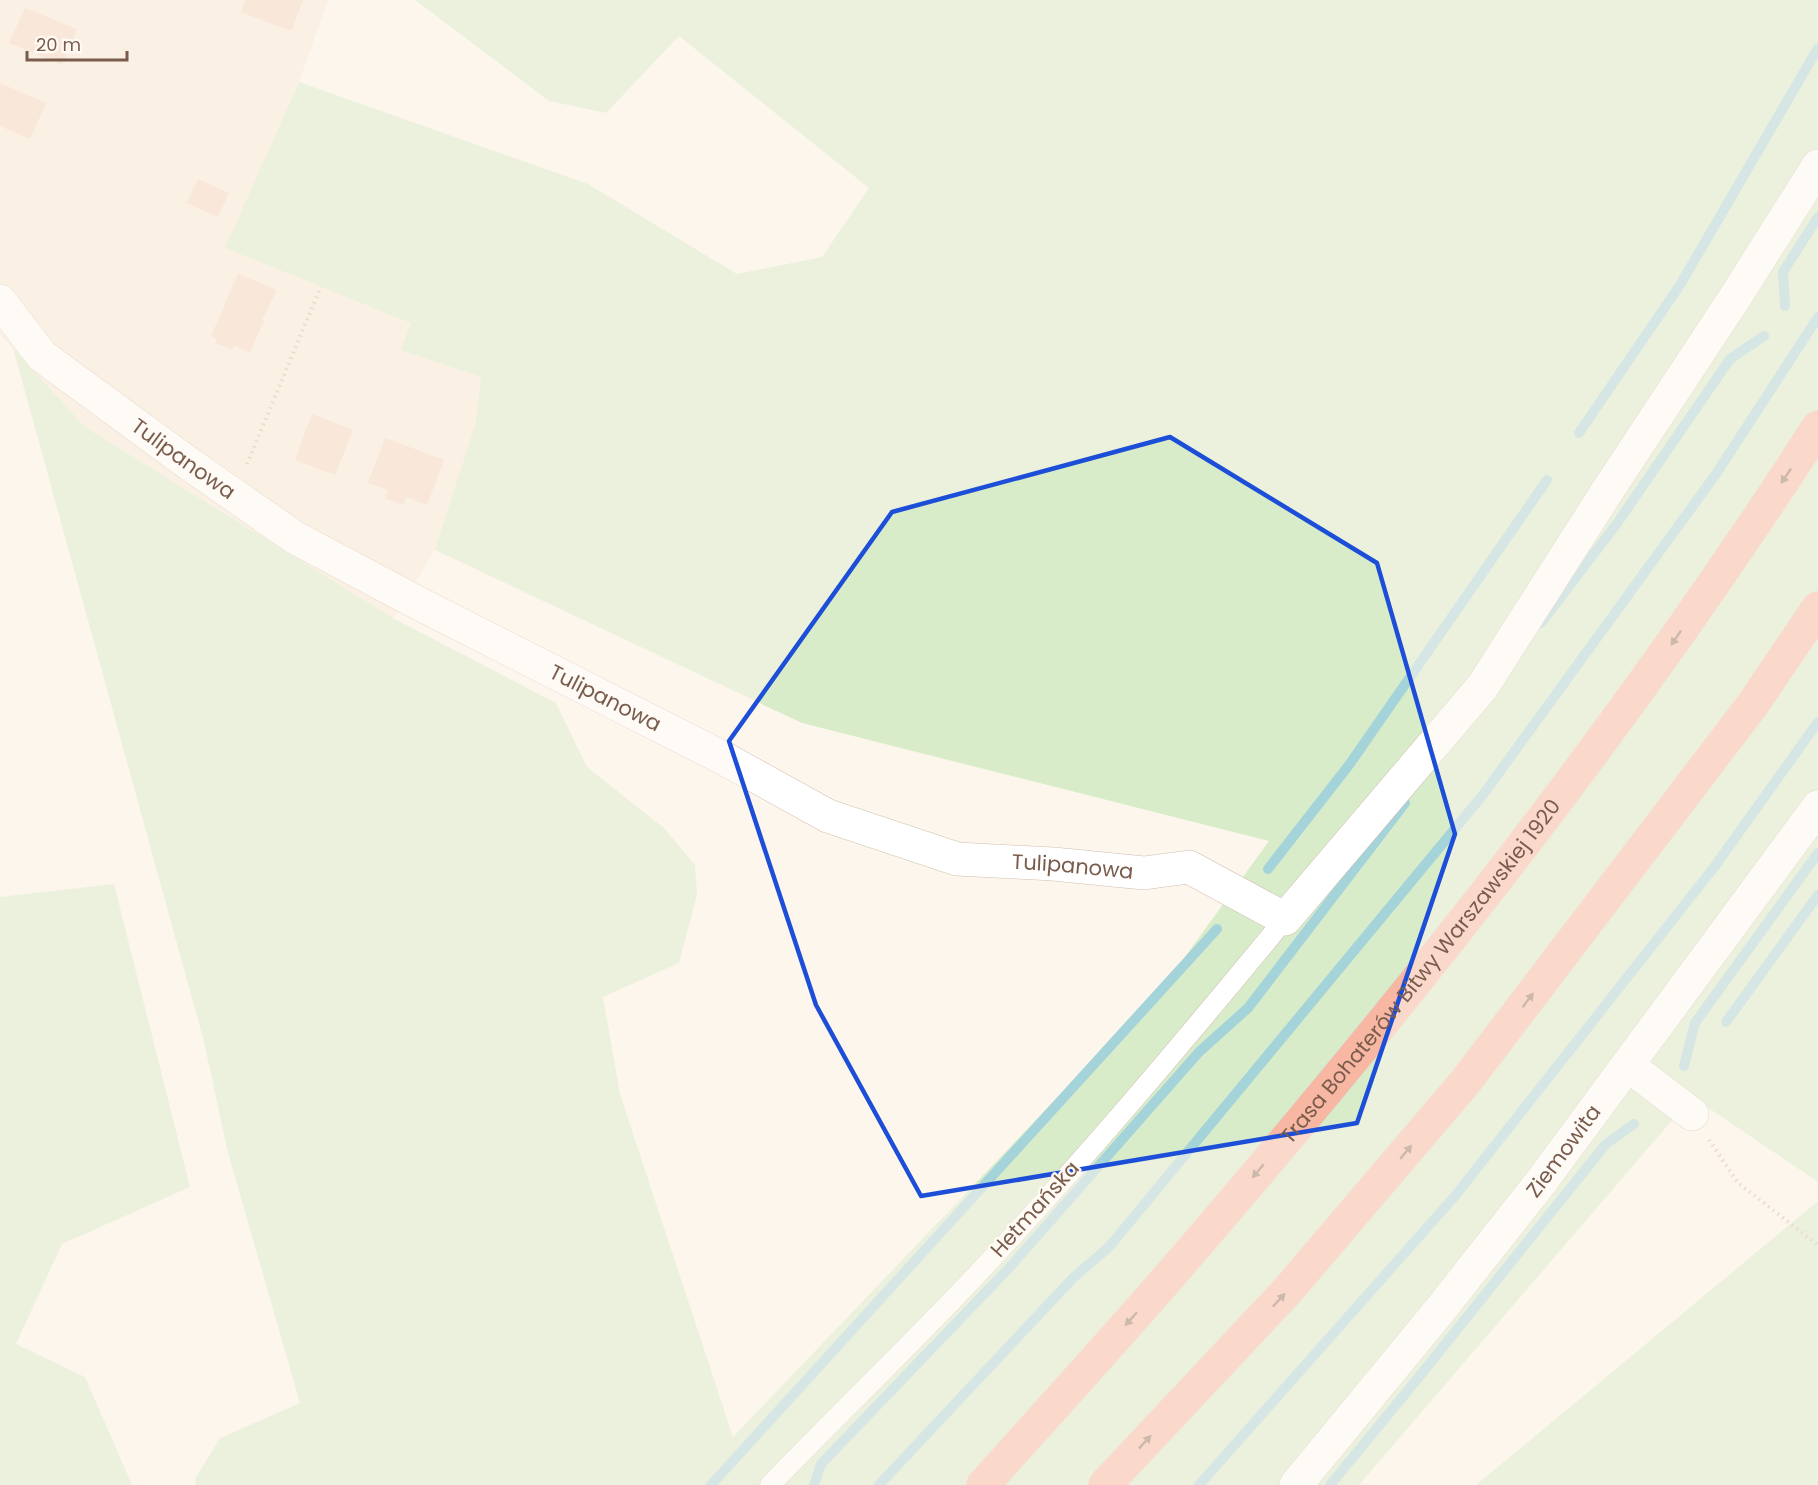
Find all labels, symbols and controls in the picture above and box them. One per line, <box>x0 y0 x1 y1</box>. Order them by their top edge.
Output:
scale bar <box>27 24 128 62</box>
text: 20 m <box>36 32 81 57</box>
street label: Tulipanowa <box>126 411 241 506</box>
one-way arrow <box>1780 468 1791 484</box>
one-way arrow <box>1670 629 1682 645</box>
street label: Tulipanowa <box>545 657 666 738</box>
street label: Trasa Bohaterów Bitwy Warszawskiej 1920 <box>1274 793 1567 1150</box>
street label: Tulipanowa <box>1011 847 1135 886</box>
one-way arrow <box>1521 992 1533 1007</box>
street label: Ziemowita <box>1519 1098 1607 1203</box>
one-way arrow <box>1399 1144 1412 1160</box>
street label: Hetmańska <box>984 1154 1086 1263</box>
one-way arrow <box>1252 1163 1265 1179</box>
one-way arrow <box>1272 1293 1285 1308</box>
one-way arrow <box>1125 1311 1138 1326</box>
one-way arrow <box>1138 1436 1152 1450</box>

